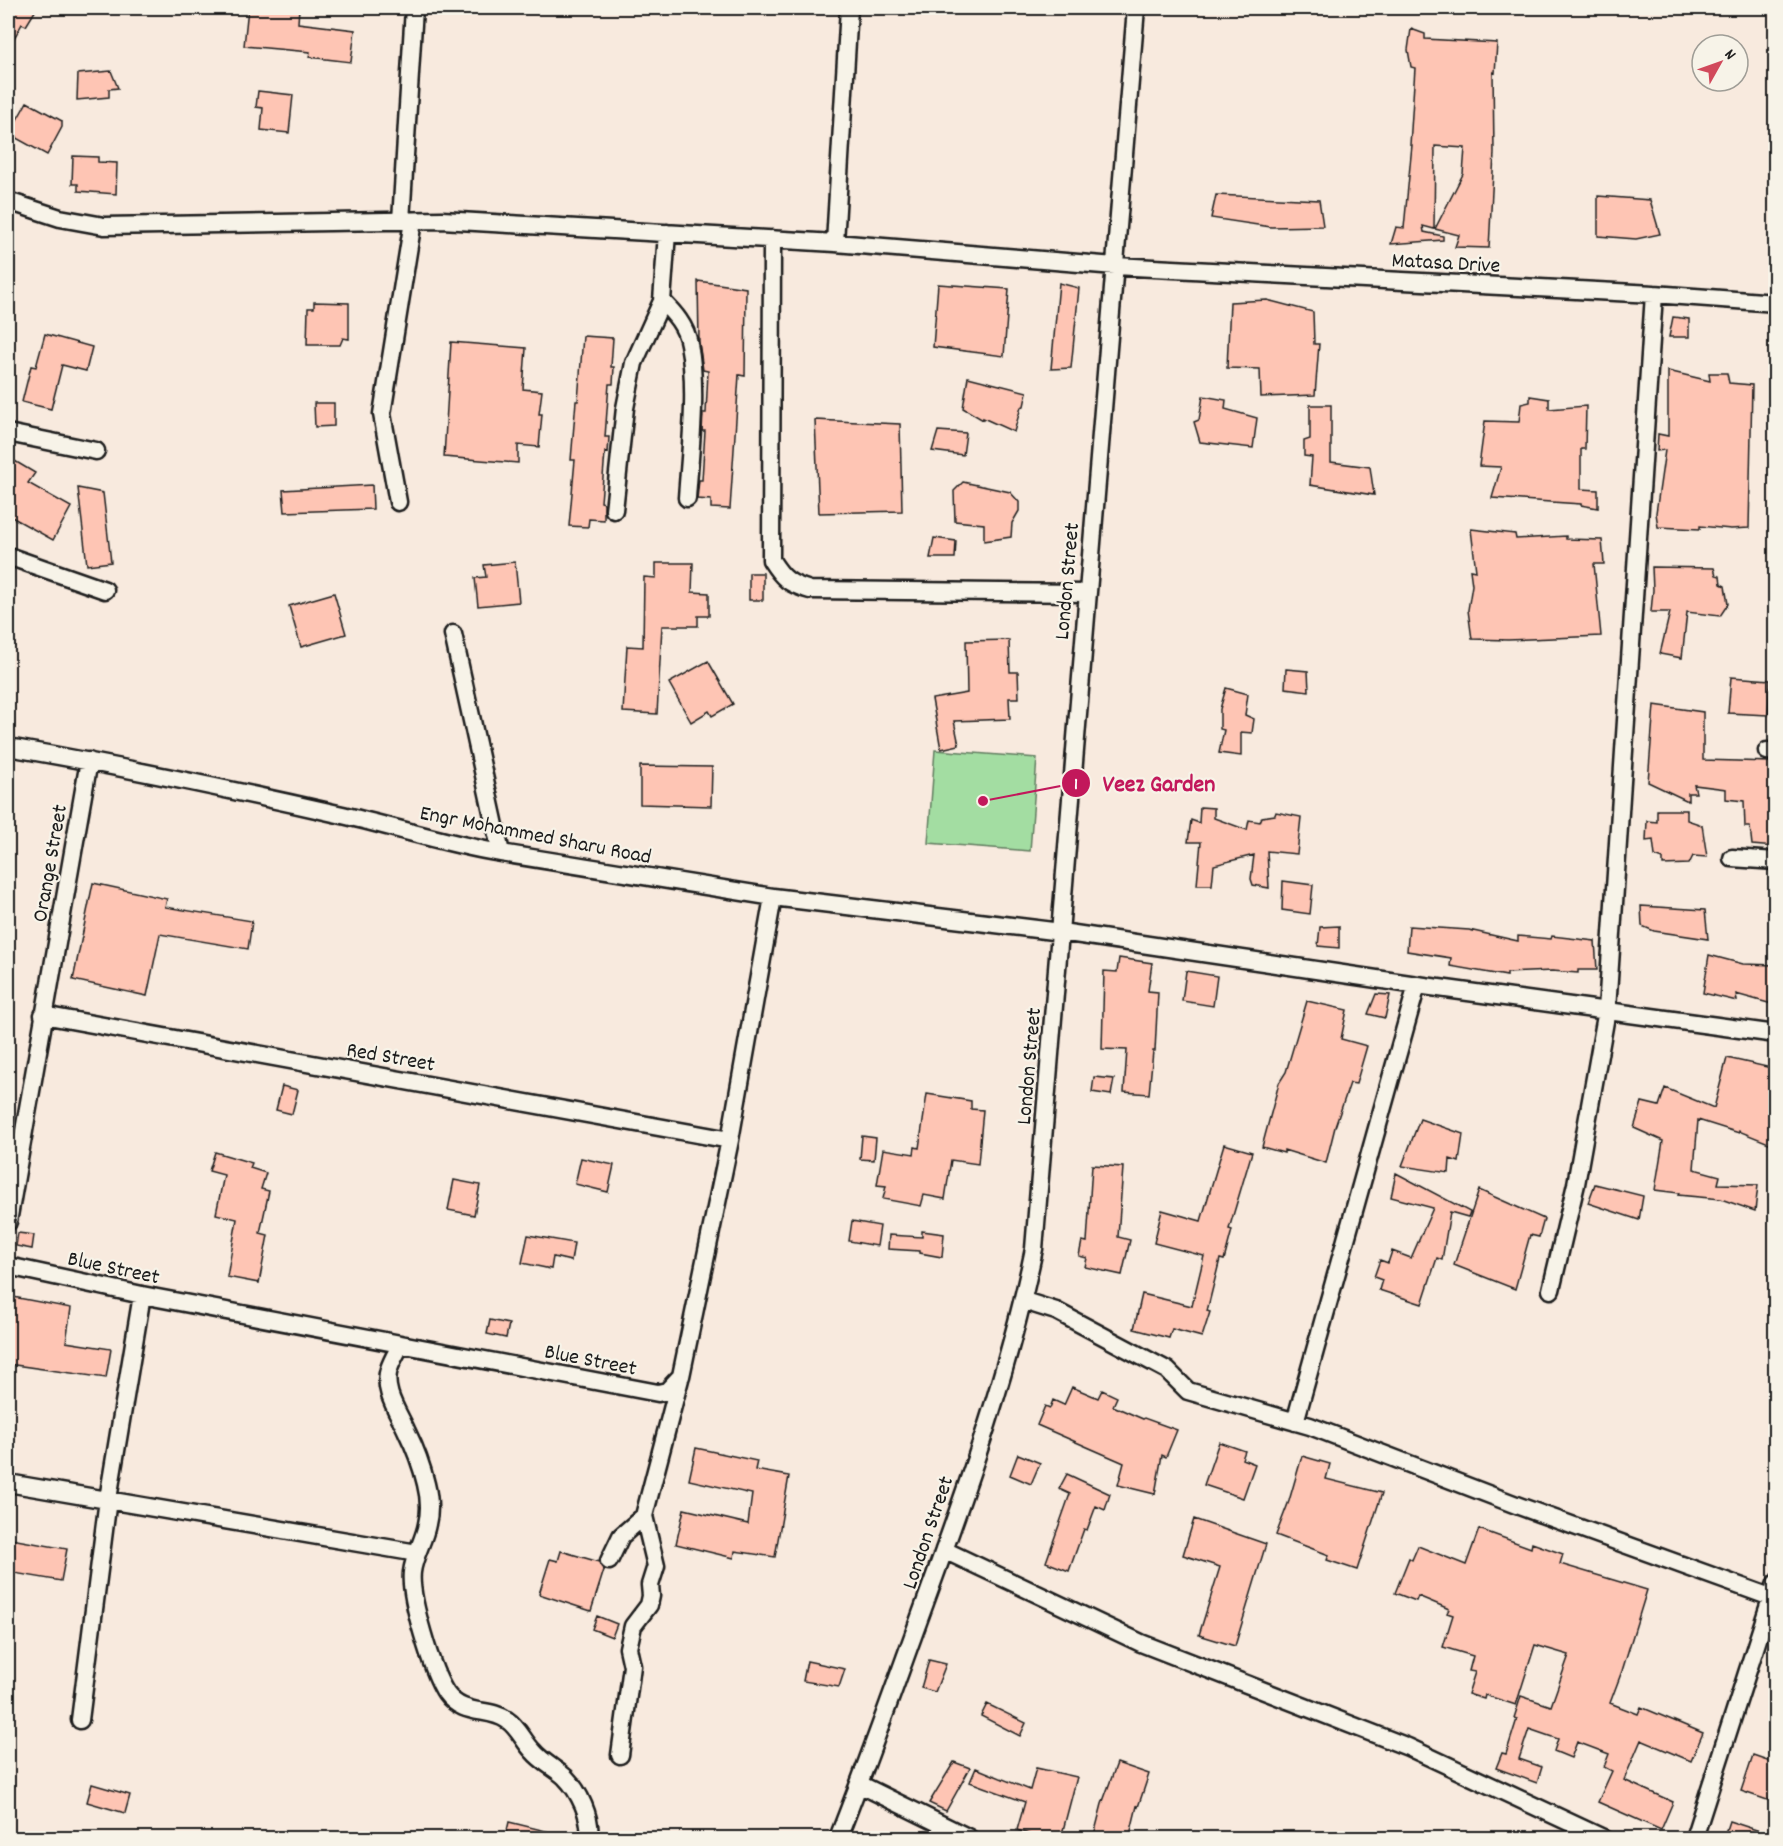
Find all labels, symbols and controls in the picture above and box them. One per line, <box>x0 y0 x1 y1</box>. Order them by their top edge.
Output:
north arrow <box>1690 33 1750 93</box>
text: N <box>1718 45 1741 65</box>
street label: Matasa Drive <box>1391 246 1501 283</box>
street label: London Street <box>1048 521 1089 641</box>
callout: Veez Garden <box>1061 762 1227 804</box>
text: Veez Garden <box>1103 769 1215 803</box>
text: 1 <box>1074 773 1078 798</box>
street label: Engr Mohammed Sharu Road <box>417 799 654 874</box>
street label: Orange Street <box>26 802 77 925</box>
street label: London Street <box>1010 1006 1051 1126</box>
street label: Red Street <box>344 1035 437 1081</box>
street label: Blue Street <box>64 1245 162 1294</box>
street label: Blue Street <box>542 1337 639 1386</box>
street label: London Street <box>895 1472 963 1594</box>

